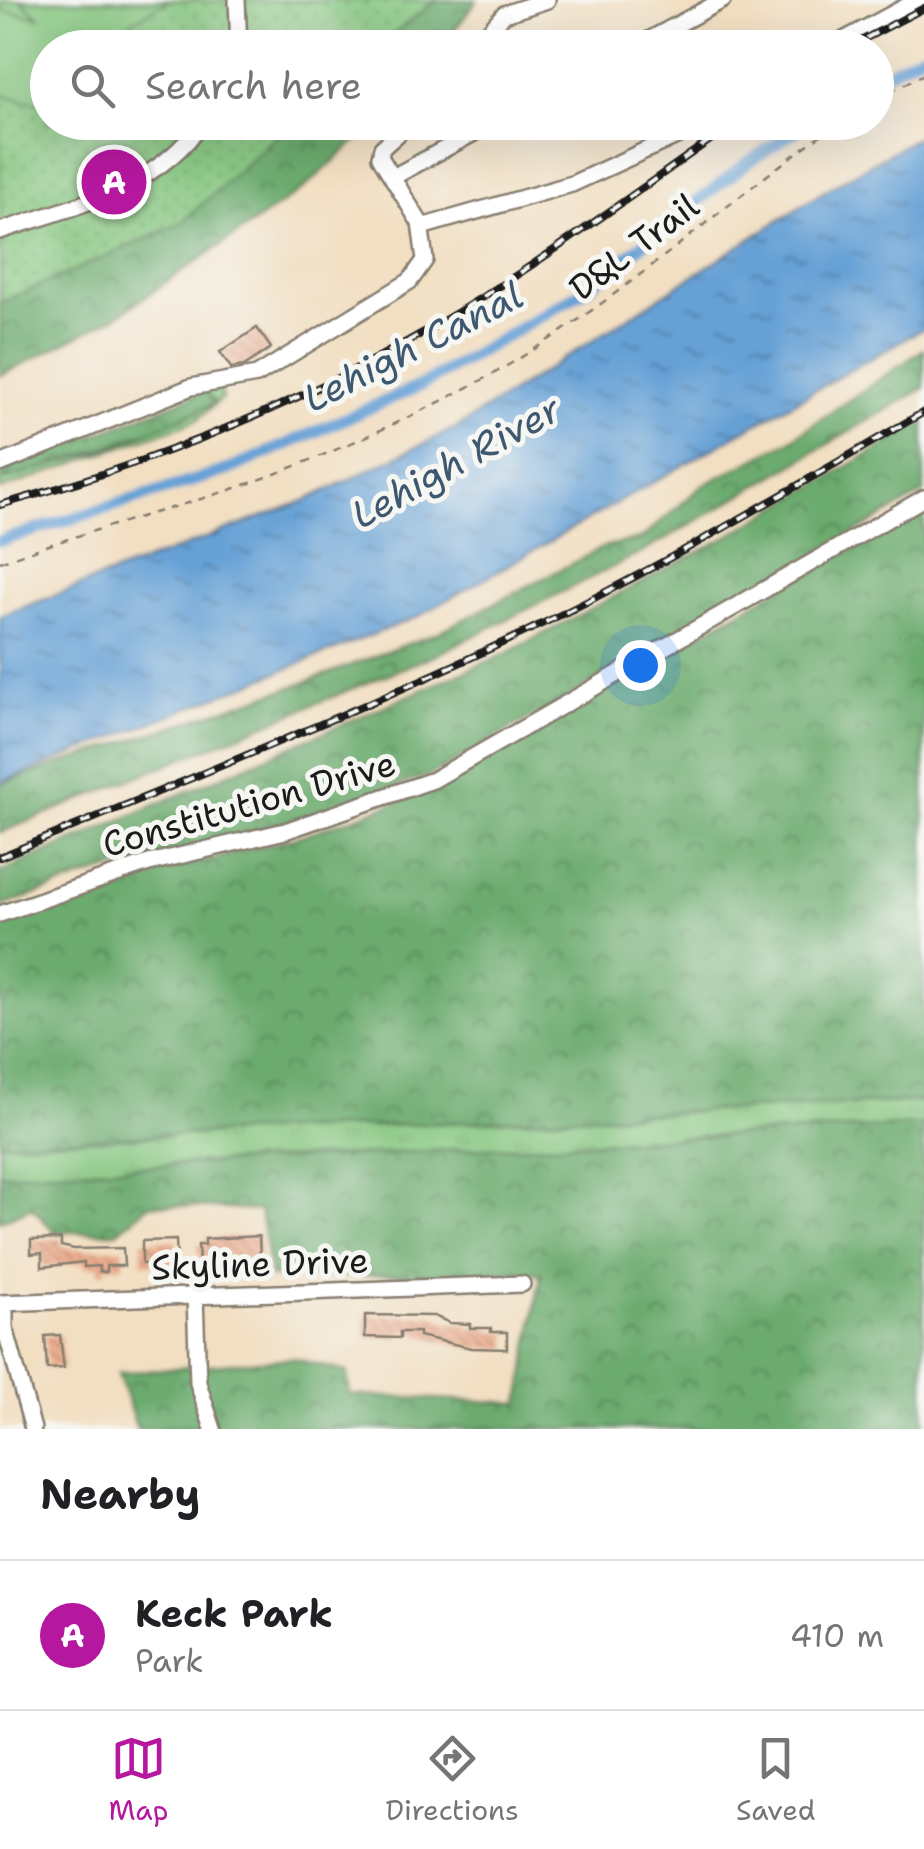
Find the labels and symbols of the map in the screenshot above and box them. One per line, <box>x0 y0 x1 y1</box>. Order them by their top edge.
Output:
pin: A <box>82 144 146 220</box>
street label: D&L Trail <box>559 182 708 311</box>
water label: Lehigh Canal <box>294 269 531 424</box>
water label: Lehigh River <box>342 383 570 540</box>
your location <box>615 640 666 691</box>
street label: Constitution Drive <box>97 739 401 868</box>
street label: Skyline Drive <box>151 1236 369 1291</box>

